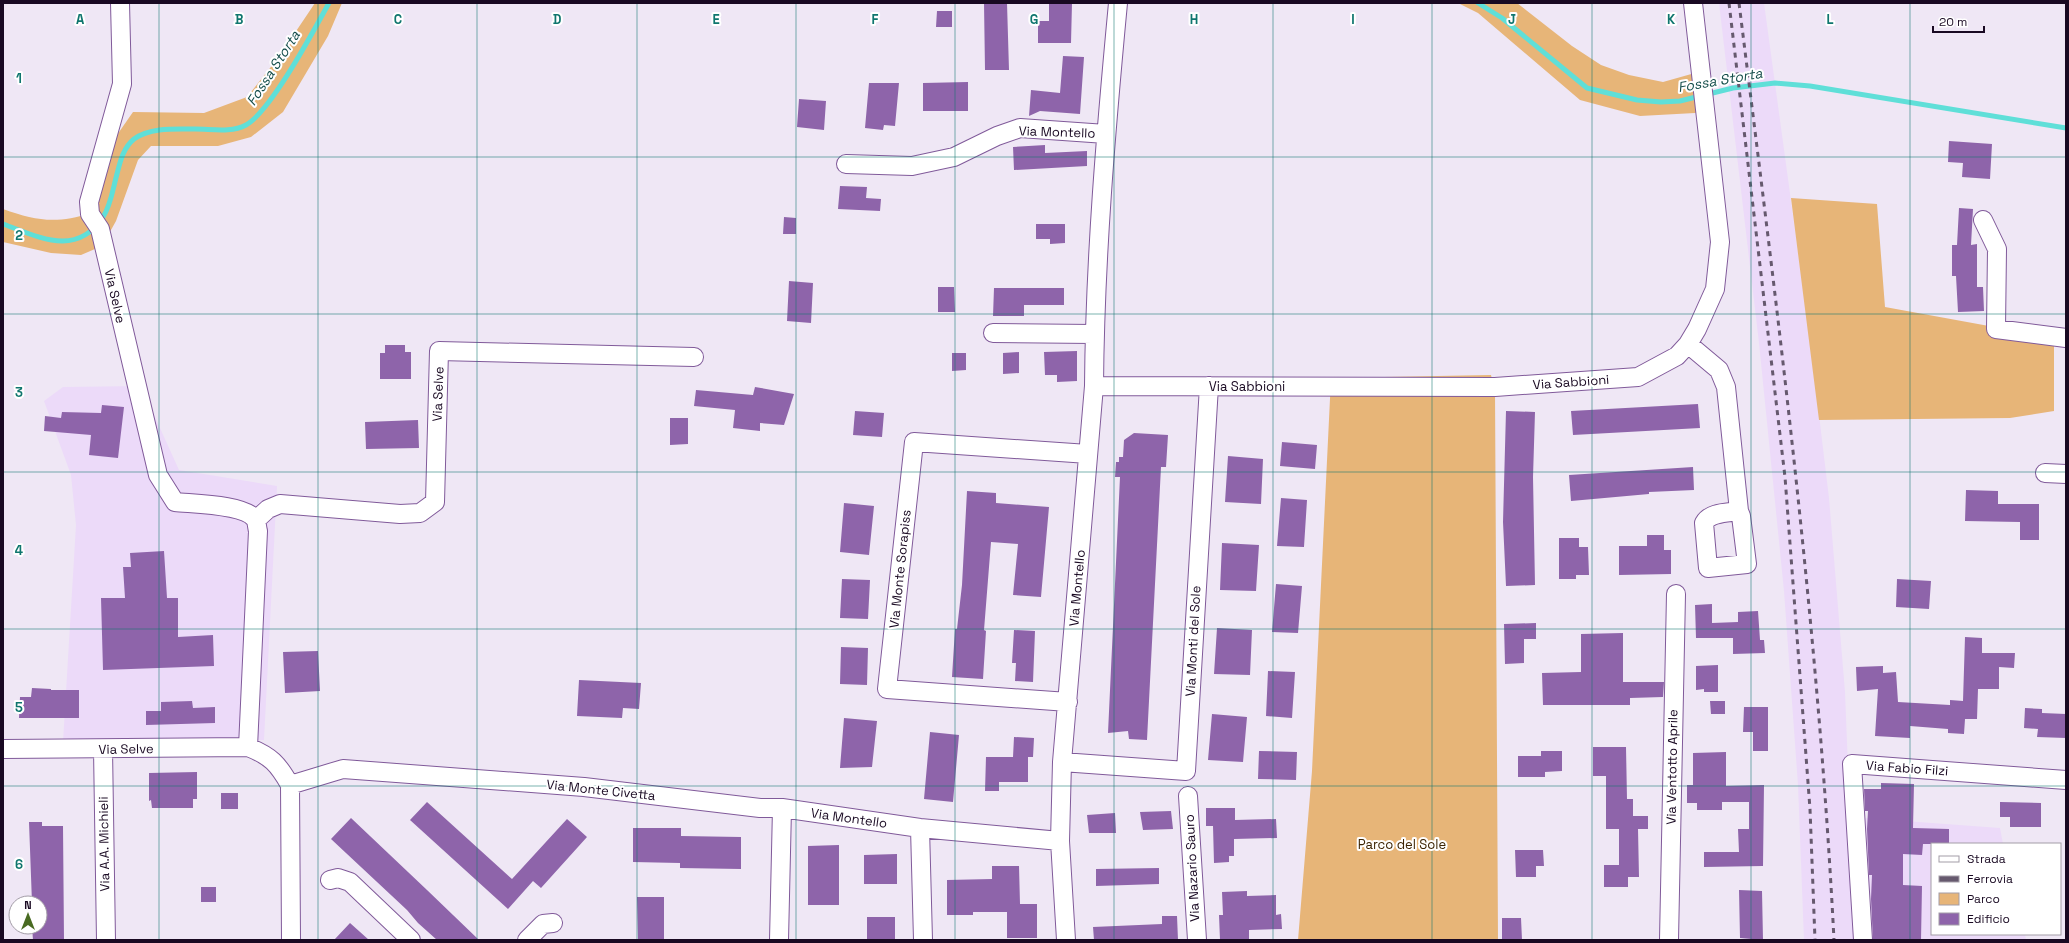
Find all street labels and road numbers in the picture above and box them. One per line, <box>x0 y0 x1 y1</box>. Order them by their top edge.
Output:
street label: Via Montello <box>1018 122 1096 142</box>
street label: Via Selve <box>100 267 130 325</box>
street label: Via Selve <box>429 366 447 422</box>
street label: Via Sabbioni <box>1532 371 1610 393</box>
street label: Via Sabbioni <box>1209 378 1285 395</box>
street label: Via Monte Sorapiss <box>885 509 915 629</box>
street label: Via Montello <box>1065 549 1089 627</box>
street label: Via Monti del Sole <box>1182 585 1204 697</box>
street label: Via Ventotto Aprile <box>1662 709 1682 825</box>
street label: Via Selve <box>98 740 154 758</box>
street label: Via Fabio Filzi <box>1865 757 1949 779</box>
street label: Via Monte Civetta <box>546 776 657 804</box>
street label: Via A.A. Michieli <box>95 796 113 892</box>
street label: Via Montello <box>810 804 888 832</box>
street label: Via Nazario Sauro <box>1181 814 1203 922</box>

